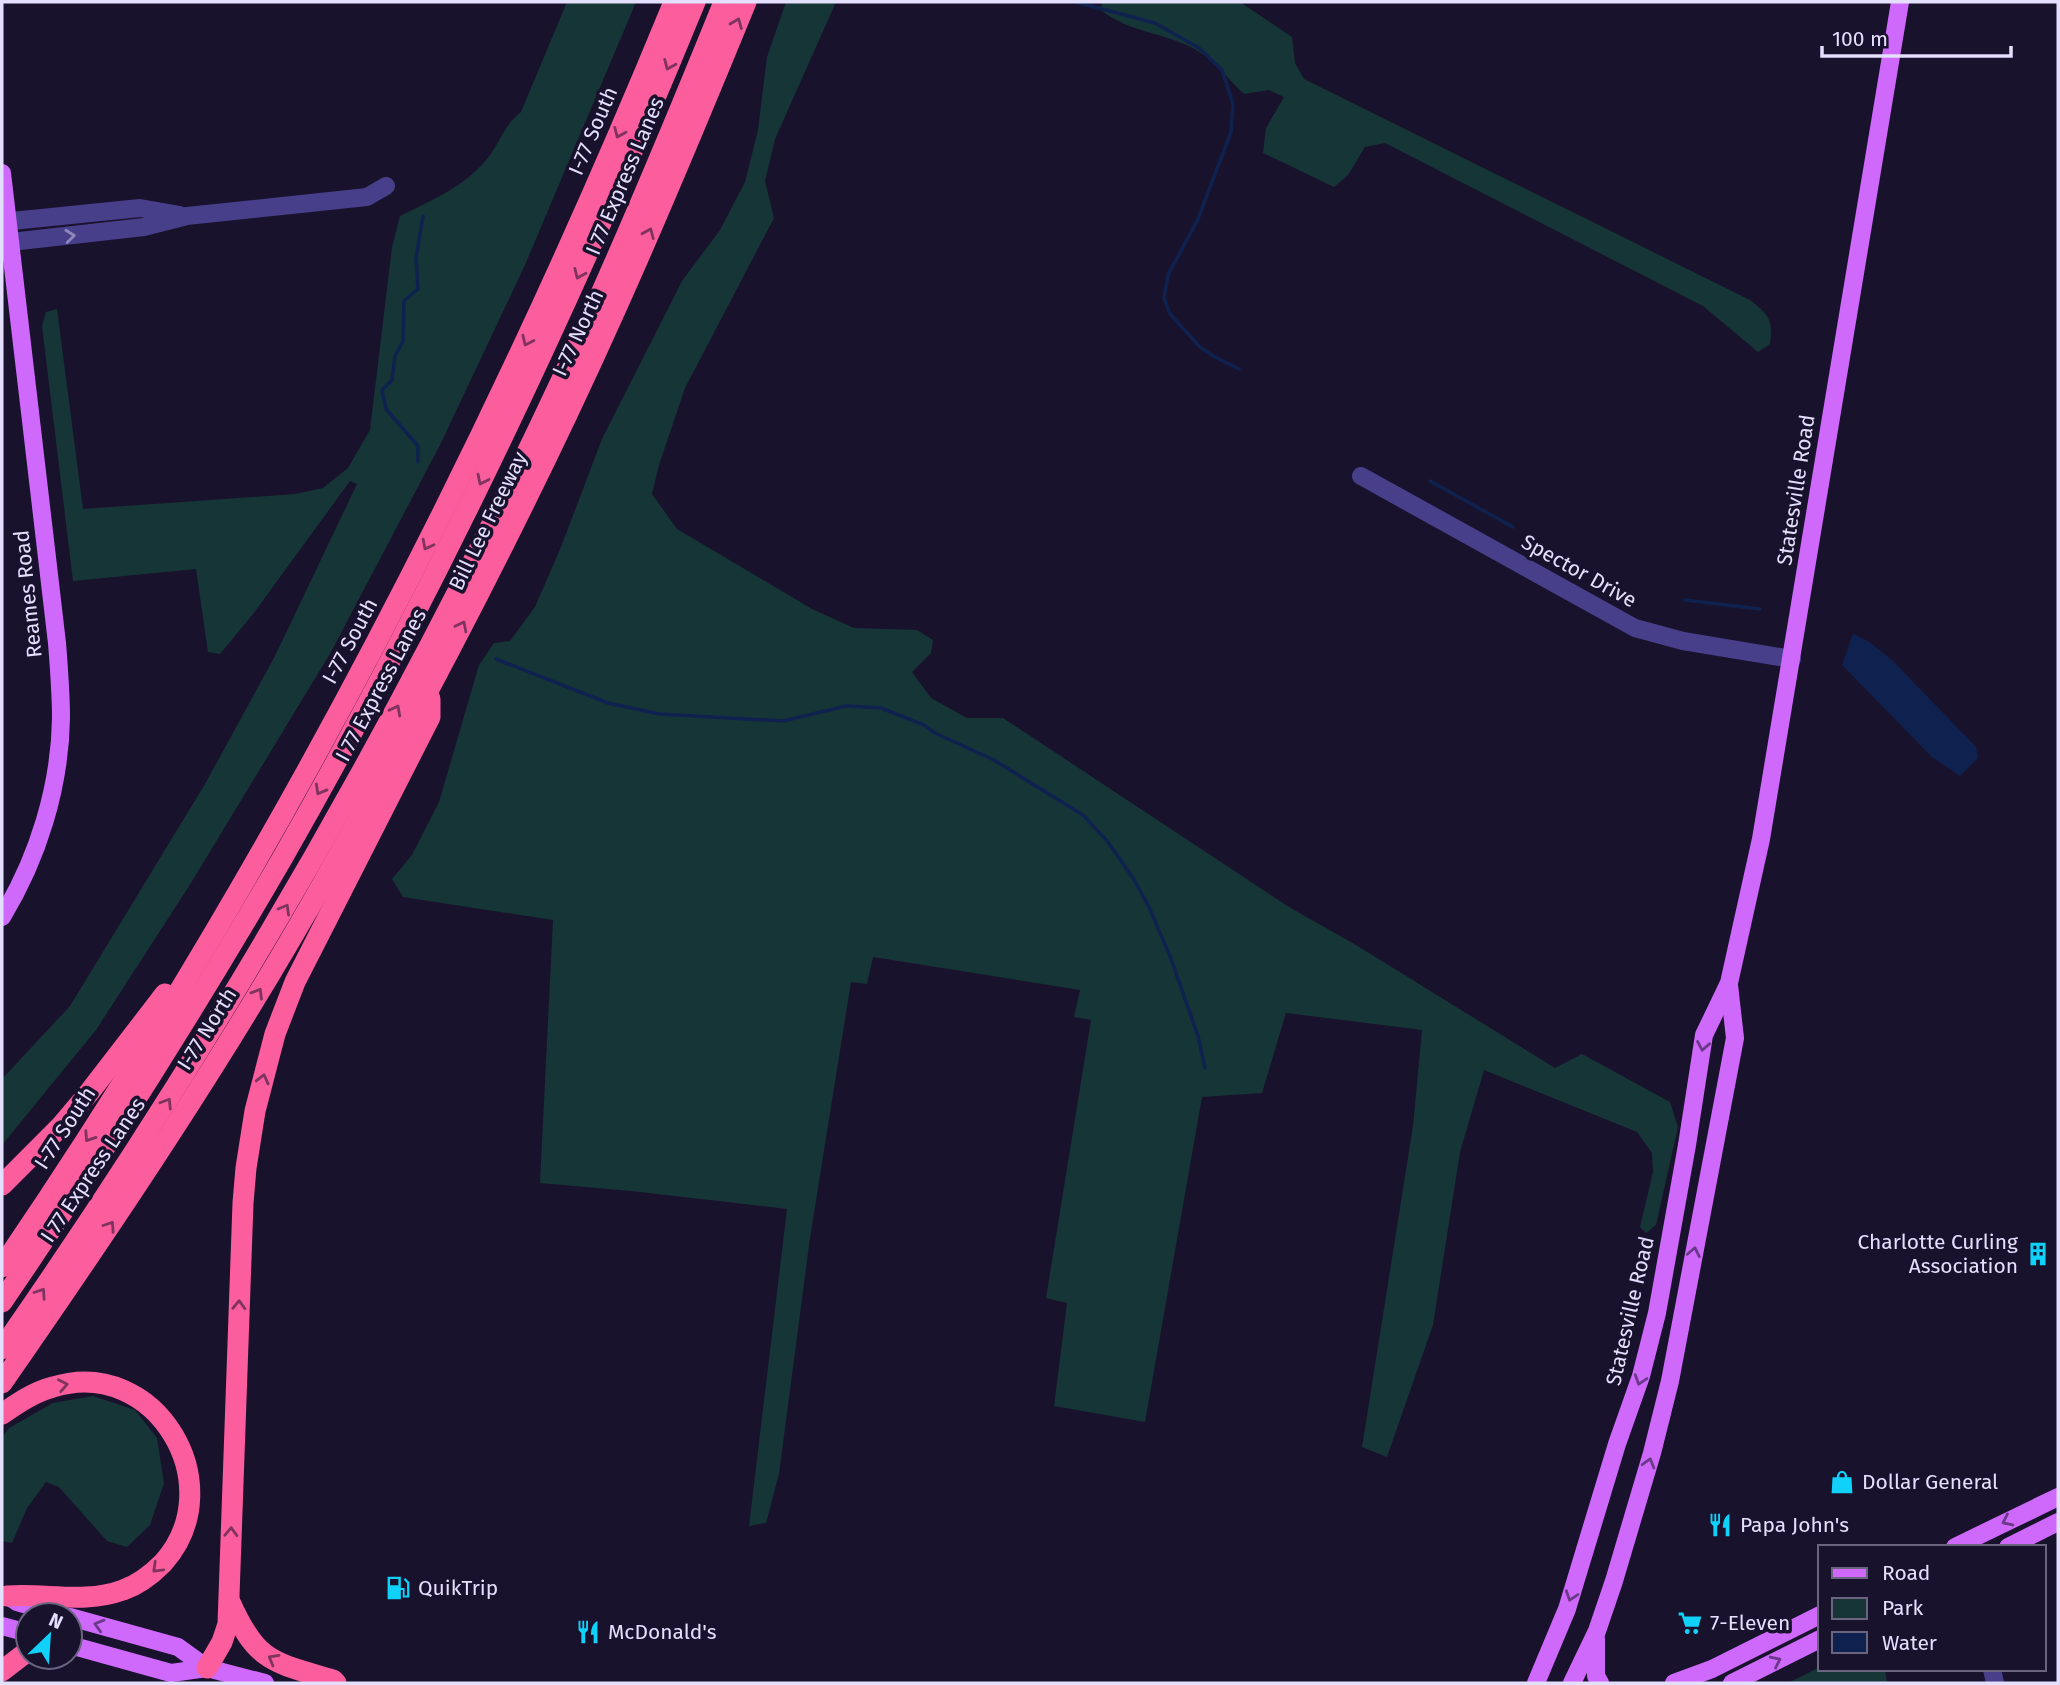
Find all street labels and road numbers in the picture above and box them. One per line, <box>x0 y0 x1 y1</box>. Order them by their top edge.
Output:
street label: I-77 South <box>563 83 623 179</box>
street label: I 77 Express Lanes <box>580 93 670 259</box>
street label: I-77 North <box>547 286 609 380</box>
street label: Statesville Road <box>1771 413 1821 567</box>
street label: Bill Lee Freeway <box>443 447 533 595</box>
street label: Reames Road <box>8 529 48 659</box>
street label: Spector Drive <box>1517 529 1641 613</box>
street label: I-77 South <box>317 594 383 688</box>
street label: I 77 Express Lanes <box>330 604 432 766</box>
street label: I-77 North <box>172 983 242 1075</box>
street label: I-77 South <box>29 1082 101 1174</box>
street label: I 77 Express Lanes <box>35 1093 151 1247</box>
street label: Statesville Road <box>1600 1234 1660 1388</box>

